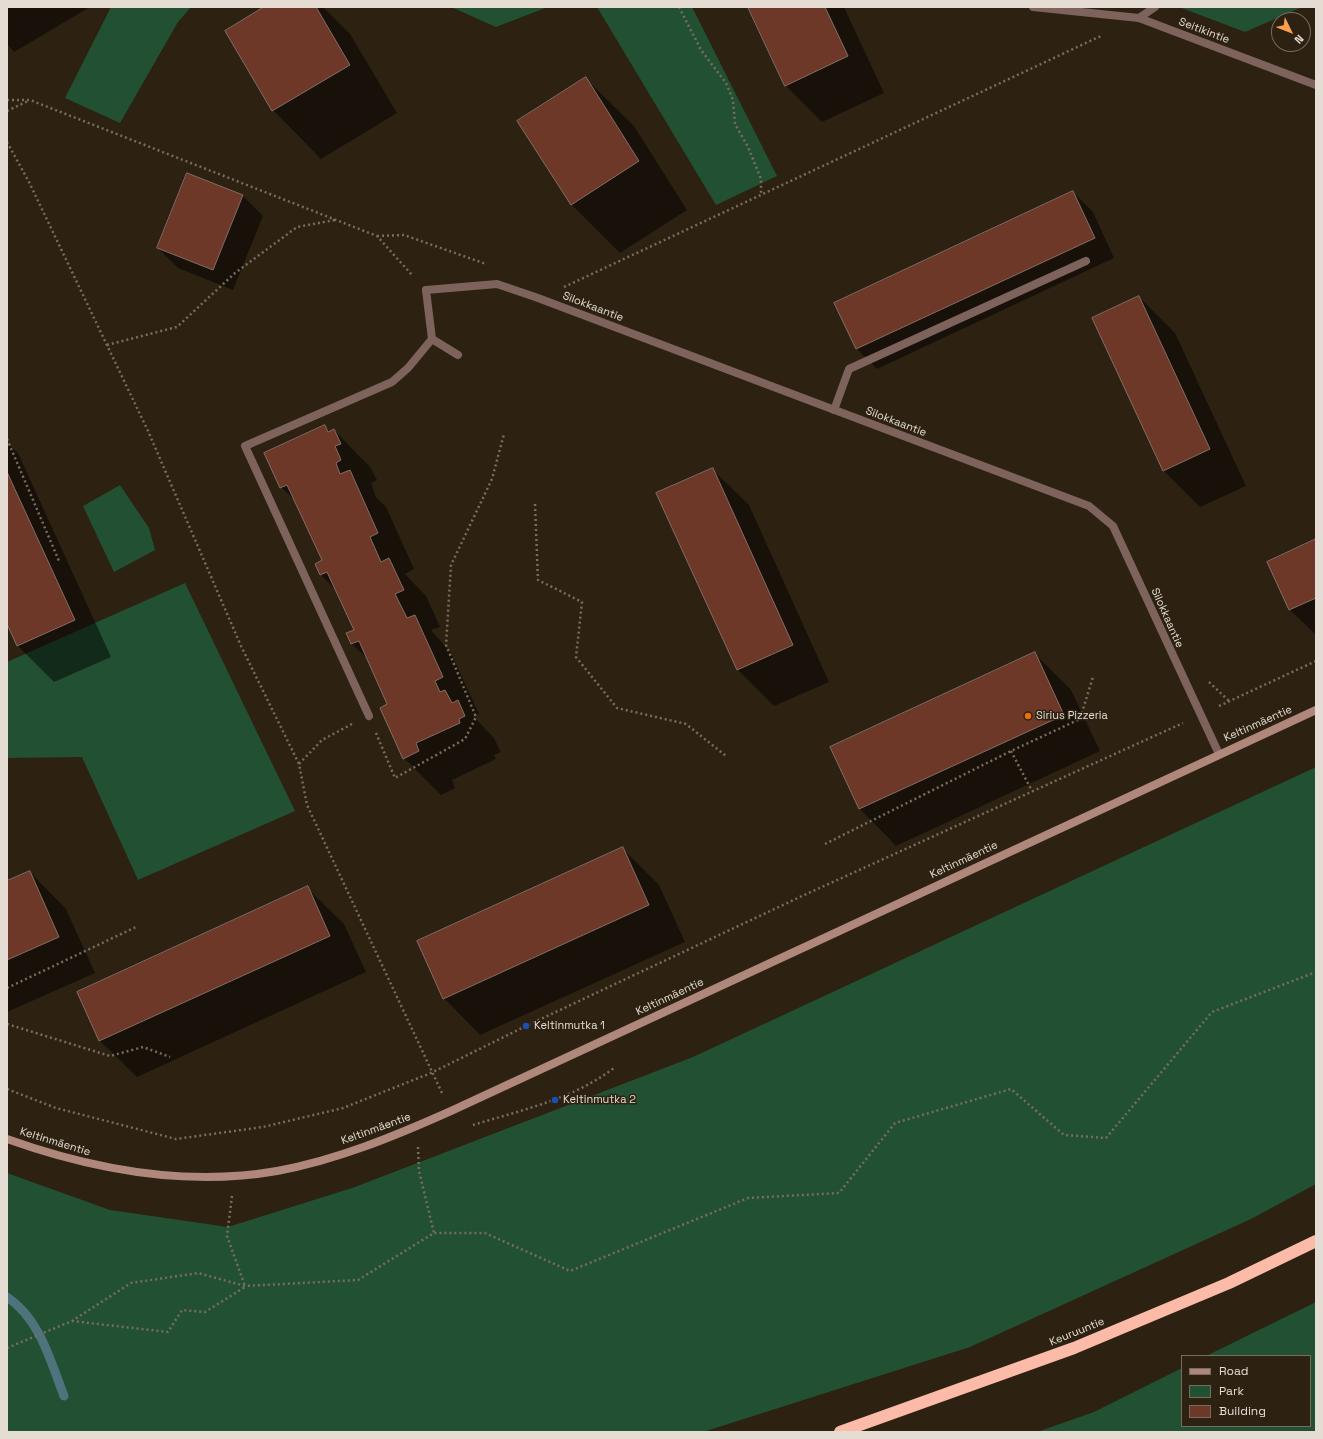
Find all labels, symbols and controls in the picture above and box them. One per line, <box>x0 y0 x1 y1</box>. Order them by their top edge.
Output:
north arrow <box>1271 12 1311 52</box>
street label: Seitikintie <box>1177 15 1231 47</box>
text: N <box>1291 32 1307 47</box>
street label: Silokkaantie <box>561 289 625 325</box>
street label: Silokkaantie <box>864 404 928 440</box>
street label: Silokkaantie <box>1148 586 1186 650</box>
street label: Keltinmäentie <box>1222 703 1294 745</box>
place label: Sirius Pizzeria <box>1036 709 1108 723</box>
marker: Sirius Pizzeria <box>1023 711 1033 721</box>
street label: Keltinmäentie <box>928 839 1000 881</box>
street label: Keltinmäentie <box>634 976 706 1018</box>
place label: Keltinmutka 1 <box>534 1019 605 1033</box>
marker: Keltinmutka 1 <box>521 1021 531 1031</box>
place label: Keltinmutka 2 <box>563 1093 636 1107</box>
marker: Keltinmutka 2 <box>550 1095 560 1105</box>
street label: Keltinmäentie <box>339 1110 413 1148</box>
street label: Keltinmäentie <box>18 1125 92 1159</box>
street label: Keuruuntie <box>1048 1315 1106 1349</box>
legend <box>1181 1355 1311 1427</box>
text: Road <box>1219 1363 1248 1379</box>
text: Park <box>1219 1383 1244 1399</box>
text: Building <box>1219 1403 1266 1419</box>

